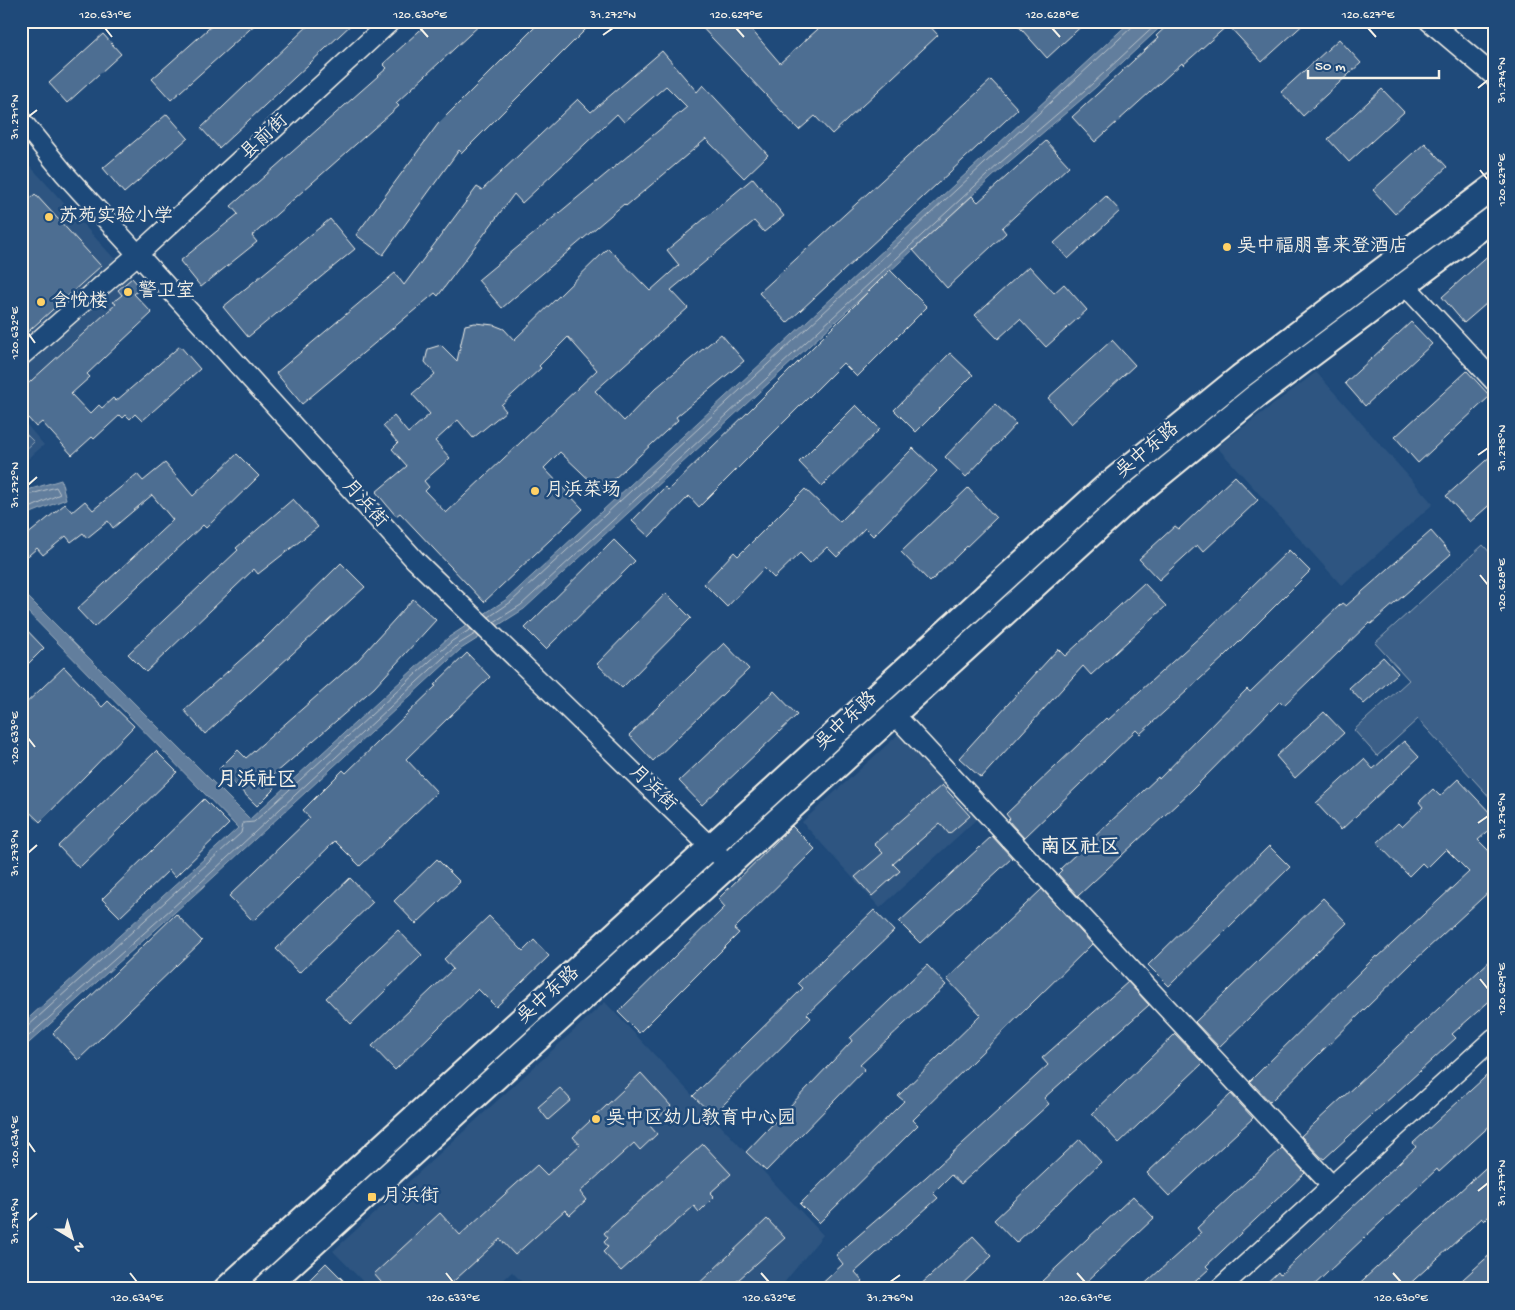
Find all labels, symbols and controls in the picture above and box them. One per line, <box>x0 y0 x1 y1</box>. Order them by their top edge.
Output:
text: 120.631°E <box>78 9 131 23</box>
text: 120.630°E <box>392 9 447 23</box>
text: 31.272°N <box>589 9 636 23</box>
text: 120.629°E <box>709 9 763 23</box>
text: 120.628°E <box>1025 9 1079 23</box>
text: 120.627°E <box>1341 9 1395 23</box>
scale bar <box>1308 48 1439 80</box>
text: 31.274°N <box>1496 57 1510 104</box>
text: 50 m <box>1315 58 1346 76</box>
text: 31.271°N <box>9 94 23 141</box>
street label: 县前街 <box>236 109 294 166</box>
text: 120.627°E <box>1496 153 1510 207</box>
place label: 苏苑实验小学 <box>59 205 173 229</box>
marker: 苏苑实验小学 <box>43 211 55 223</box>
place label: 吴中福朋喜来登酒店 <box>1237 235 1408 259</box>
marker: 吴中福朋喜来登酒店 <box>1221 241 1233 253</box>
place label: 警卫室 <box>138 280 195 304</box>
marker: 警卫室 <box>122 286 134 298</box>
place label: 含悦楼 <box>51 290 108 314</box>
marker: 含悦楼 <box>35 296 47 308</box>
text: 120.632°E <box>9 306 23 360</box>
street label: 吴中东路 <box>1111 417 1185 484</box>
text: 31.275°N <box>1496 425 1510 472</box>
text: 31.272°N <box>9 462 23 509</box>
street label: 月浜街 <box>336 474 392 533</box>
place label: 月浜菜场 <box>545 479 621 503</box>
marker: 月浜菜场 <box>529 485 541 497</box>
text: 120.628°E <box>1496 558 1510 612</box>
street label: 吴中东路 <box>811 687 883 756</box>
text: 120.633°E <box>9 711 23 765</box>
street label: 月浜街 <box>624 760 681 817</box>
district label: 月浜社区 <box>217 769 297 793</box>
text: 31.276°N <box>1496 793 1510 840</box>
text: 31.273°N <box>9 830 23 877</box>
district label: 南区社区 <box>1040 835 1120 860</box>
street label: 吴中东路 <box>512 961 585 1030</box>
text: 120.629°E <box>1496 962 1510 1016</box>
place label: 吴中区幼儿教育中心园 <box>606 1107 796 1131</box>
marker: 吴中区幼儿教育中心园 <box>590 1113 602 1125</box>
text: 120.634°E <box>9 1115 23 1169</box>
text: 31.277°N <box>1496 1160 1510 1207</box>
place label: 月浜街 <box>382 1185 439 1209</box>
marker: 月浜街 <box>366 1191 378 1203</box>
text: 31.274°N <box>9 1198 23 1245</box>
north arrow <box>48 1212 98 1262</box>
text: N <box>70 1237 87 1256</box>
text: 120.634°E <box>110 1292 164 1306</box>
text: 120.633°E <box>426 1292 480 1306</box>
text: 120.632°E <box>742 1292 796 1306</box>
text: 31.276°N <box>866 1292 913 1306</box>
text: 120.631°E <box>1058 1292 1111 1306</box>
text: 120.630°E <box>1373 1292 1428 1306</box>

